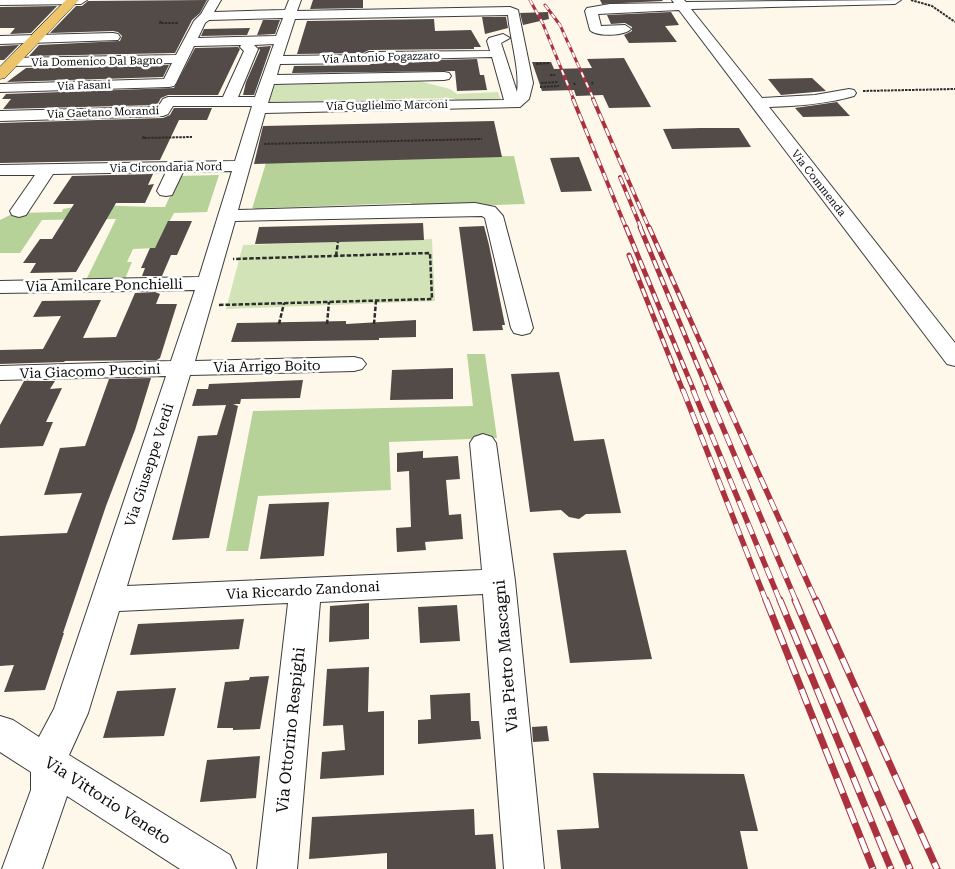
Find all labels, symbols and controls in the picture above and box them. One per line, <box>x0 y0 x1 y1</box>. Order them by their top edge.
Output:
street label: Via Antonio Fogazzaro <box>322 49 440 66</box>
street label: Via Domenico Dal Bagno <box>31 54 163 69</box>
street label: Via Fasani <box>57 78 112 93</box>
street label: Via Guglielmo Marconi <box>326 98 449 113</box>
street label: Via Gaetano Morandi <box>47 104 160 121</box>
street label: Via Commenda <box>789 147 849 219</box>
street label: Via Circondaria Nord <box>110 160 222 175</box>
street label: Via Amilcare Ponchielli <box>25 276 183 294</box>
street label: Via Arrigo Boito <box>213 357 321 375</box>
street label: Via Giacomo Puccini <box>19 361 161 381</box>
street label: Via Giuseppe Verdi <box>121 401 177 529</box>
street label: Via Riccardo Zandonai <box>226 578 381 602</box>
street label: Via Pietro Mascagni <box>489 579 522 733</box>
street label: Via Ottorino Respighi <box>272 646 309 814</box>
street label: Via Vittorio Veneto <box>41 753 174 848</box>

